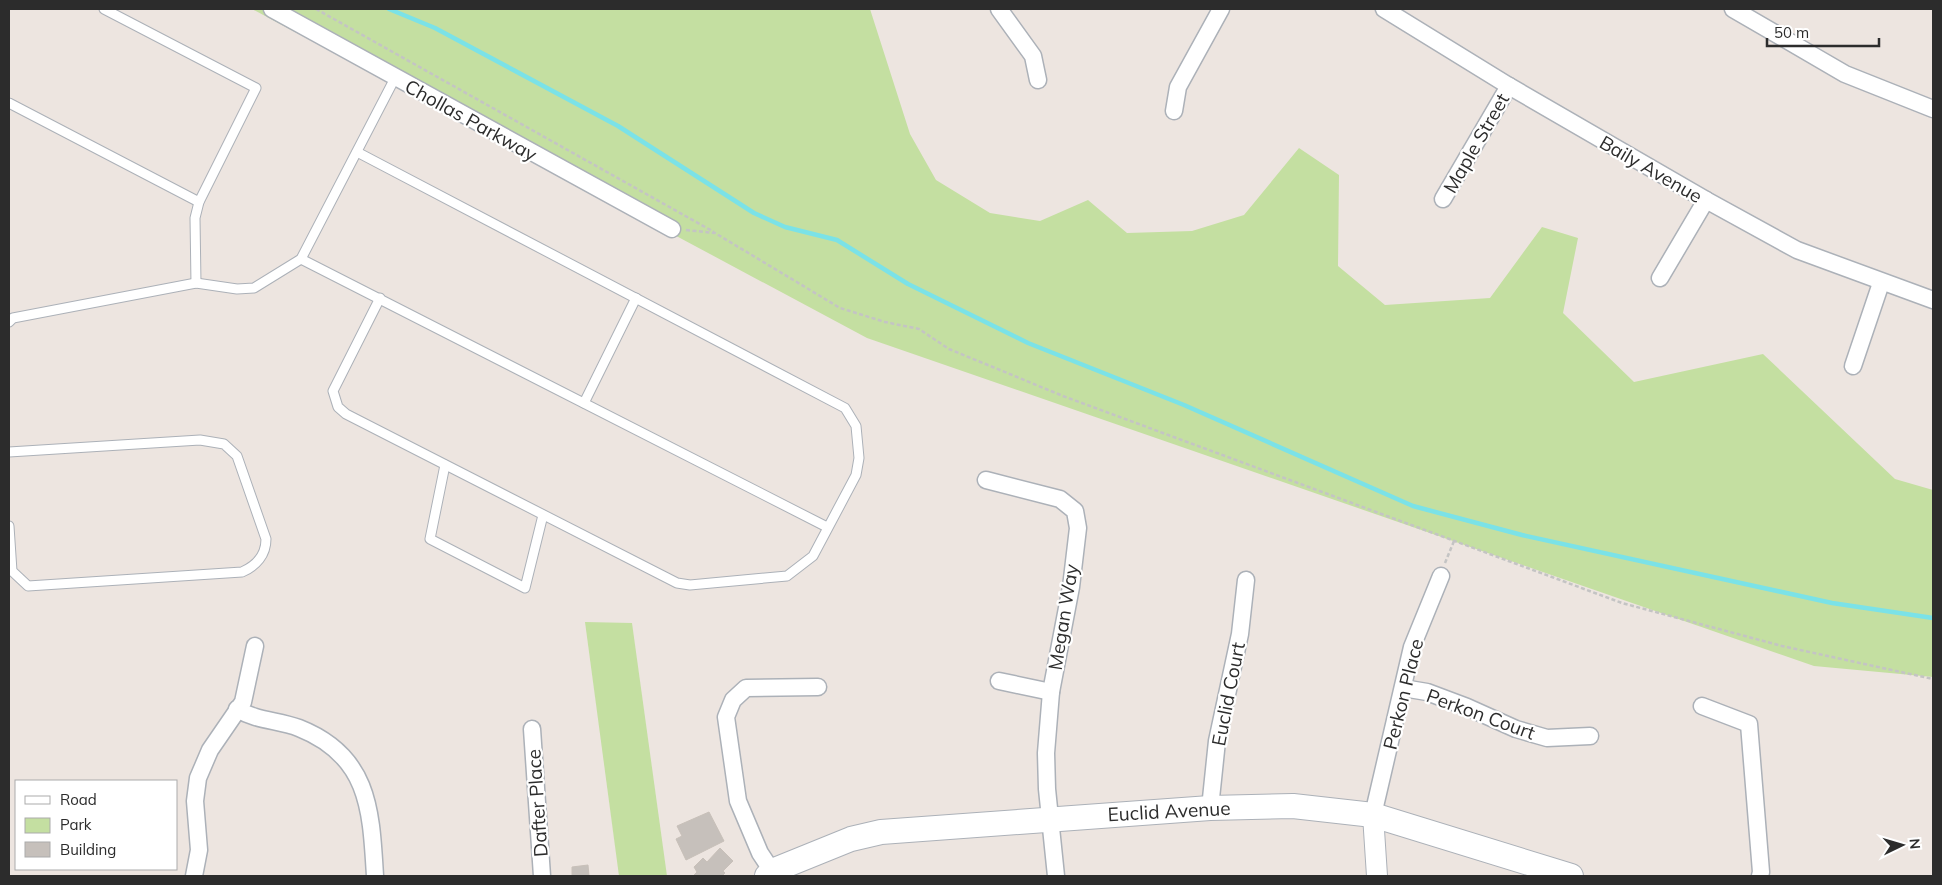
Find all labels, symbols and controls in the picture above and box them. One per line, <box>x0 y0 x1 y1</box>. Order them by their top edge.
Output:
scale bar <box>1767 15 1880 47</box>
text: 50 m <box>1774 23 1809 42</box>
street label: Chollas Parkway <box>401 74 541 166</box>
street label: Maple Street <box>1438 88 1514 197</box>
street label: Baily Avenue <box>1595 130 1707 208</box>
street label: Megan Way <box>1043 562 1083 672</box>
street label: Perkon Place <box>1378 636 1428 752</box>
street label: Euclid Court <box>1206 640 1250 748</box>
street label: Perkon Court <box>1423 683 1539 745</box>
street label: Dafter Place <box>521 748 553 858</box>
legend <box>15 780 178 870</box>
text: Road <box>60 790 97 809</box>
street label: Euclid Avenue <box>1107 796 1231 826</box>
text: Park <box>60 815 92 834</box>
north arrow <box>1877 820 1927 870</box>
text: N <box>1906 838 1924 850</box>
text: Building <box>60 840 116 859</box>

